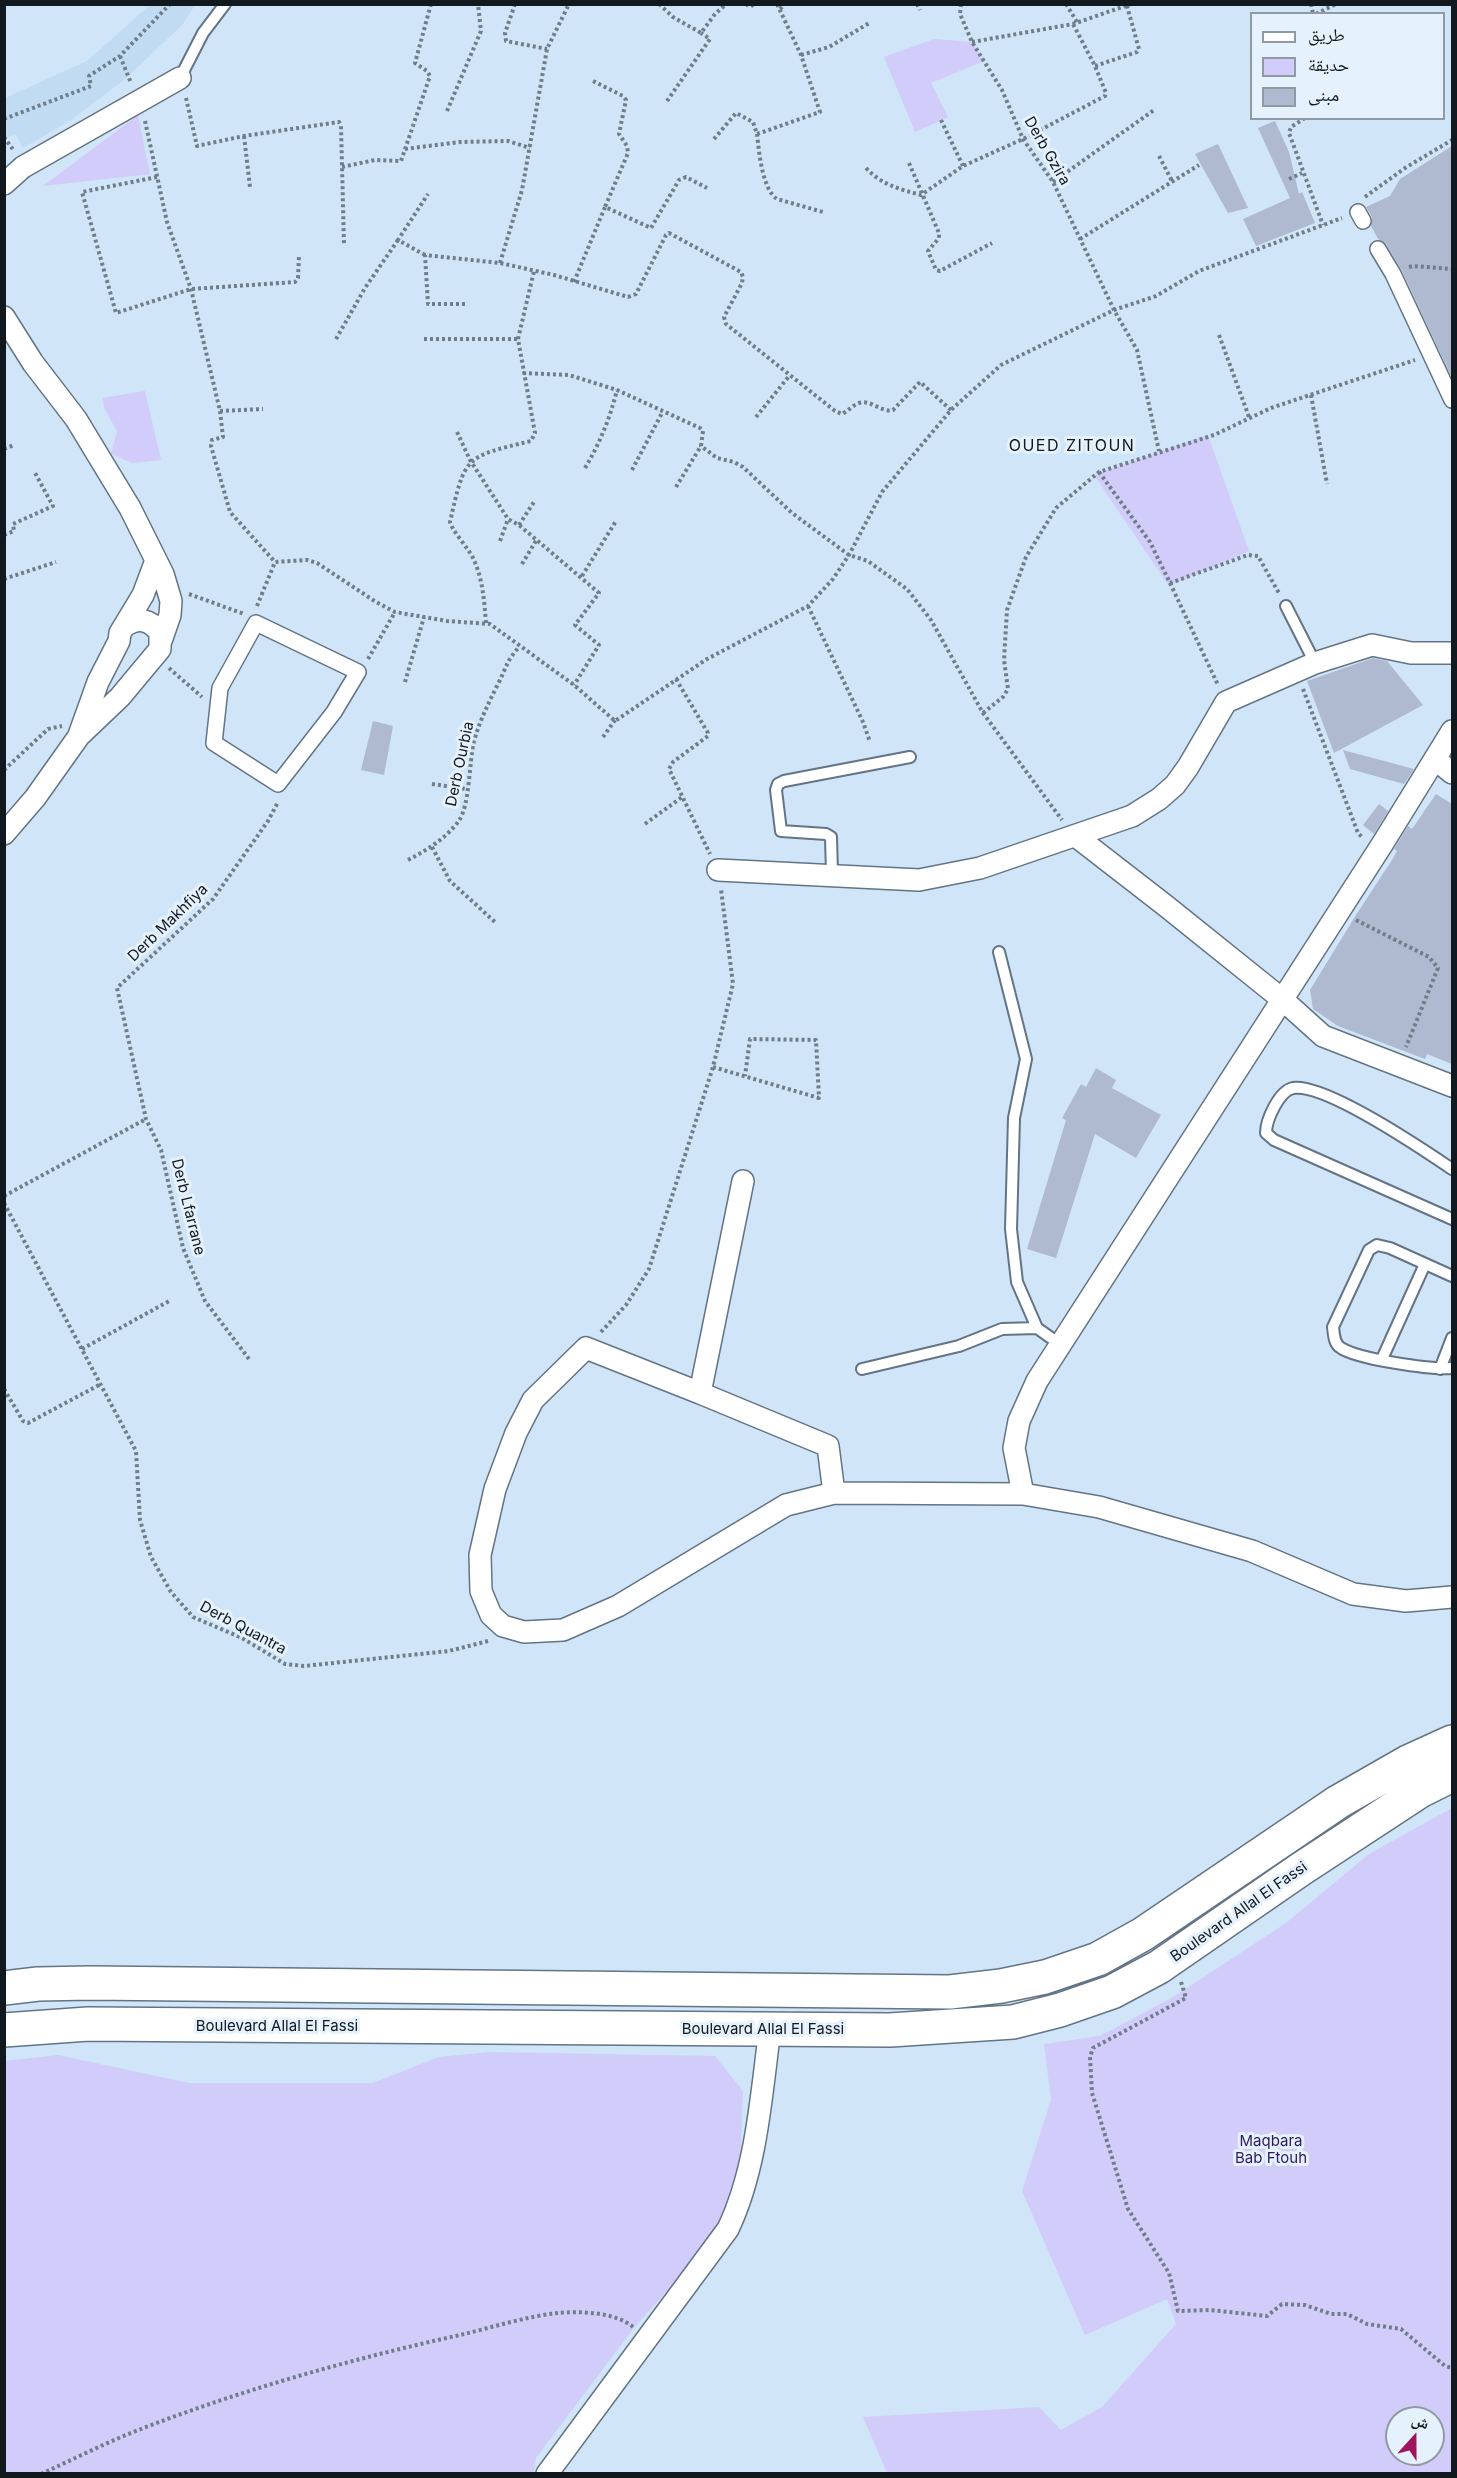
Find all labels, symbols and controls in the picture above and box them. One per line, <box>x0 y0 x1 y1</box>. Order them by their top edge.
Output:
legend <box>1250 12 1445 120</box>
text: طريق <box>1308 24 1345 45</box>
text: حديقة <box>1308 54 1349 75</box>
text: مبنى <box>1308 84 1339 105</box>
street label: Derb Gzira <box>1020 114 1074 188</box>
district label: OUED ZITOUN <box>1009 436 1135 456</box>
street label: Derb Ourbia <box>442 720 478 808</box>
street label: Derb Makhfiya <box>124 880 212 966</box>
street label: Derb Lfarrane <box>167 1157 209 1257</box>
street label: Derb Quantra <box>197 1598 289 1658</box>
street label: Boulevard Allal El Fassi <box>1167 1858 1311 1966</box>
street label: Boulevard Allal El Fassi <box>196 2017 358 2035</box>
street label: Boulevard Allal El Fassi <box>682 2020 844 2038</box>
park label: Maqbara Bab Ftouh <box>1235 2132 1307 2167</box>
north arrow <box>1385 2406 1445 2466</box>
text: ش <box>1409 2409 1432 2433</box>

